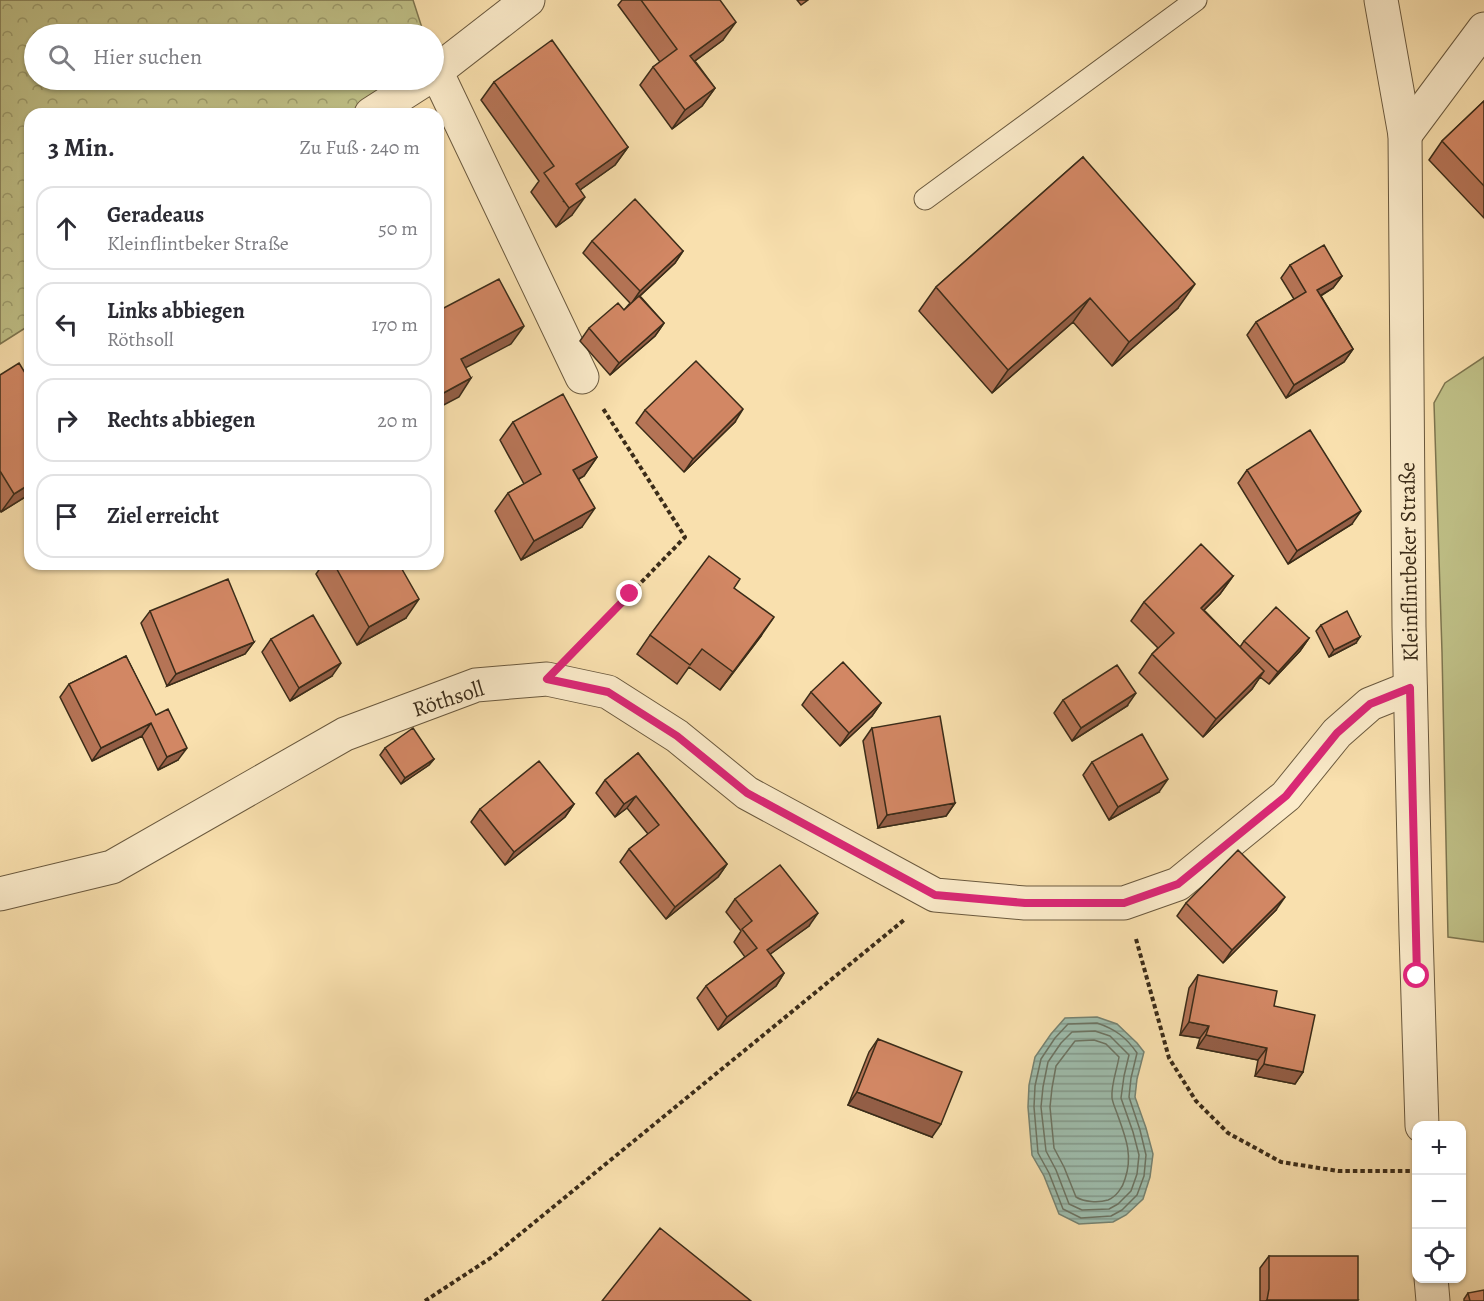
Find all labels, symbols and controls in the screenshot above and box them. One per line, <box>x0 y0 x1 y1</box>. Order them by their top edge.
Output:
search box <box>24 24 444 90</box>
icon: search <box>45 41 78 74</box>
text: Hier suchen <box>93 42 202 72</box>
text: 3 Min. <box>48 130 115 165</box>
text: Zu Fuß · 240 m <box>299 134 420 161</box>
text: Geradeaus <box>107 200 204 230</box>
icon: ahead <box>50 212 83 245</box>
text: 50 m <box>378 215 418 242</box>
text: Kleinflintbeker Straße <box>107 230 289 257</box>
text: Links abbiegen <box>107 296 245 326</box>
icon: left <box>50 308 83 341</box>
text: 170 m <box>372 311 418 338</box>
text: Röthsoll <box>107 326 174 353</box>
icon: right <box>50 404 83 437</box>
text: Rechts abbiegen <box>107 405 255 435</box>
text: 20 m <box>377 407 418 434</box>
street label: Kleinflintbeker Straße <box>1392 462 1426 662</box>
icon: arrive <box>50 500 83 533</box>
text: Ziel erreicht <box>107 501 219 531</box>
route end <box>616 580 642 606</box>
street label: Röthsoll <box>409 673 488 725</box>
route start <box>1403 962 1429 988</box>
map controls <box>1412 1121 1466 1283</box>
button: + <box>1412 1121 1466 1175</box>
button: − <box>1412 1175 1466 1229</box>
button: locate <box>1412 1229 1466 1283</box>

